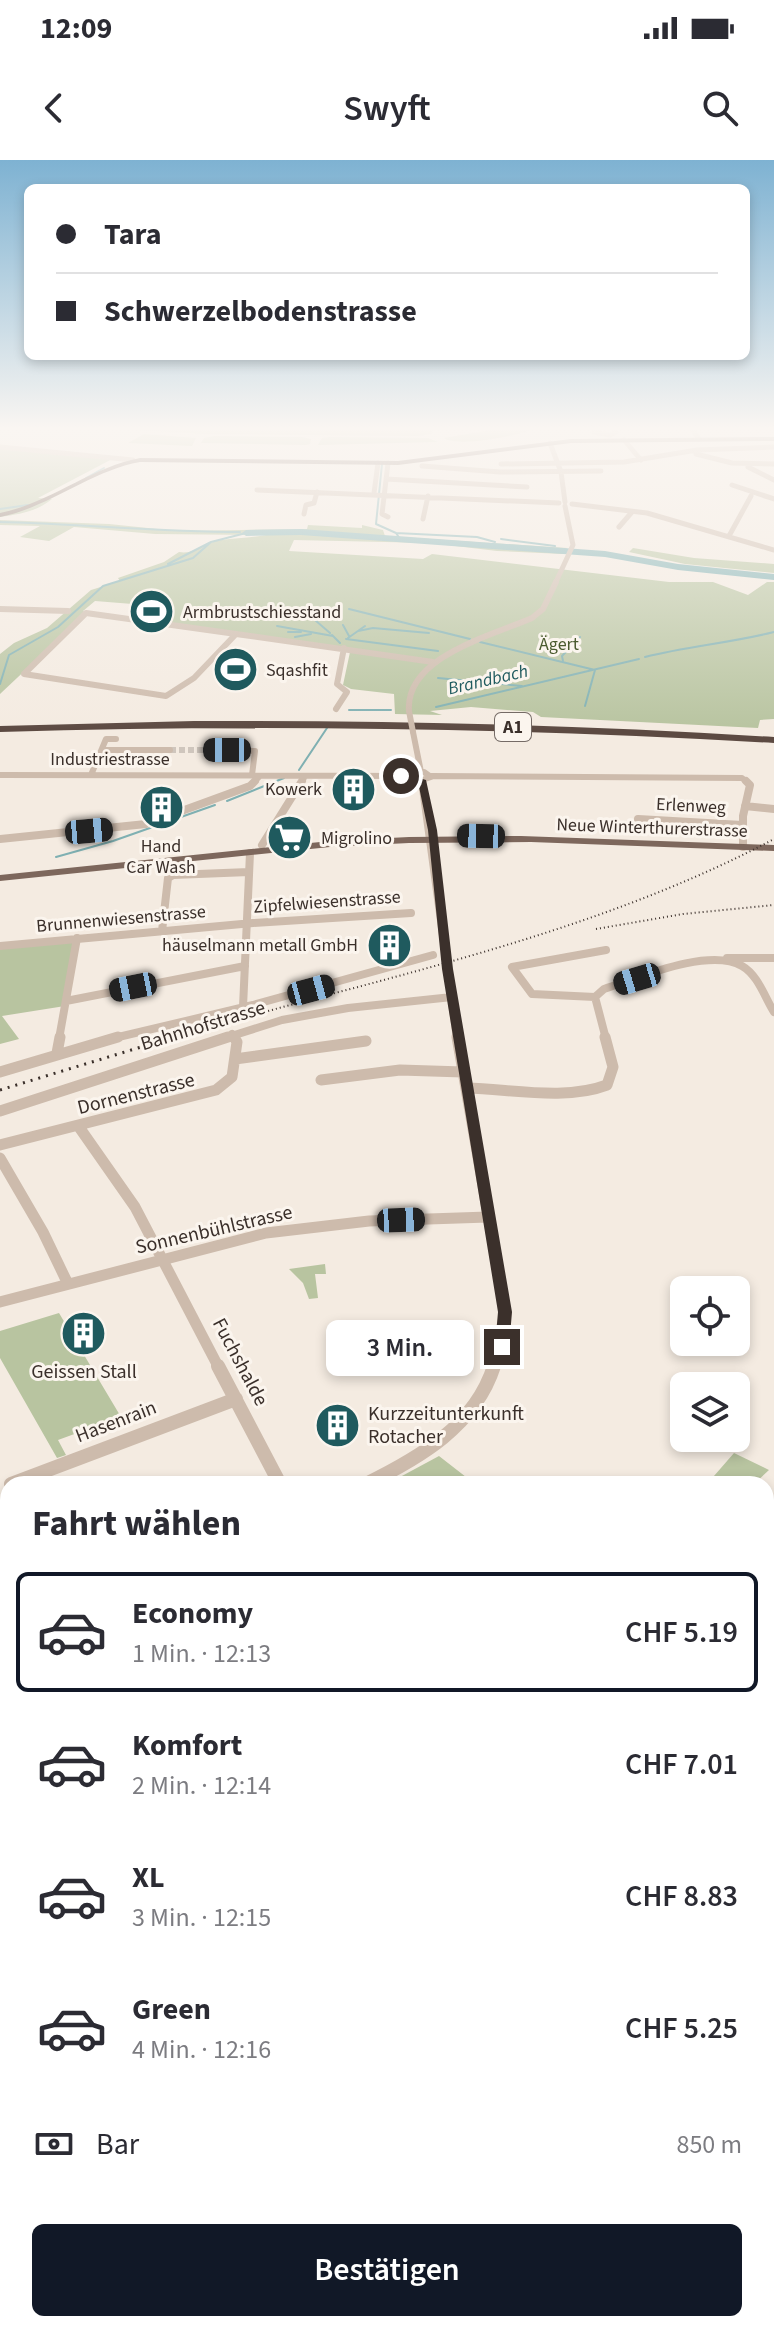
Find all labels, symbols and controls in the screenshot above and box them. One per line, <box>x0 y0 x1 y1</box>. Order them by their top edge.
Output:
text: 12:09 <box>40 7 112 50</box>
text: Swyft <box>343 83 431 134</box>
icon: back <box>32 86 76 130</box>
icon: search <box>698 86 742 130</box>
text: Tara <box>104 213 162 256</box>
text: Schwerzelbodenstrasse <box>104 290 417 333</box>
sports icon: Armbrustschiesstand <box>128 588 176 636</box>
place label: Armbrustschiesstand <box>183 600 341 625</box>
park label: Ägert <box>539 632 579 657</box>
sports icon: Sqashfit <box>211 646 259 694</box>
place label: Sqashfit <box>266 658 328 683</box>
water label: Brandbach <box>445 659 531 701</box>
road number: A1 <box>495 713 531 741</box>
car <box>203 738 251 762</box>
street label: Industriestrasse <box>50 747 170 772</box>
route start <box>383 758 419 794</box>
building icon: Kowerk <box>329 765 377 813</box>
place label: Kowerk <box>265 777 322 802</box>
building icon: Hand Car Wash <box>137 784 185 832</box>
street label: Erlenweg <box>655 792 727 820</box>
street label: Neue Winterthurerstrasse <box>556 812 748 844</box>
supermarket icon: Migrolino <box>266 814 314 862</box>
car <box>64 817 114 845</box>
car <box>457 824 505 848</box>
place label: Migrolino <box>321 826 392 851</box>
place label: Hand Car Wash <box>126 834 196 880</box>
street label: Zipfelwiesenstrasse <box>253 884 401 920</box>
street label: Brunnenwiesenstrasse <box>35 899 207 939</box>
building icon: häuselmann metall GmbH <box>365 921 413 969</box>
place label: häuselmann metall GmbH <box>162 933 358 958</box>
car <box>611 961 663 997</box>
car <box>107 971 159 1003</box>
car <box>285 972 337 1008</box>
street label: Bahnhofstrasse <box>137 994 269 1058</box>
street label: Dornenstrasse <box>74 1066 198 1122</box>
street label: Sonnenbühlstrasse <box>133 1198 295 1262</box>
car <box>377 1207 425 1233</box>
map controls <box>670 1276 750 1452</box>
button: locate <box>670 1276 750 1356</box>
building icon: Geissen Stall <box>60 1309 108 1357</box>
street label: Fuchshalde <box>205 1313 275 1411</box>
callout: 3 Min. <box>326 1319 474 1375</box>
text: 3 Min. <box>367 1329 433 1366</box>
route end <box>484 1329 520 1365</box>
place label: Geissen Stall <box>31 1358 137 1386</box>
button: layers <box>670 1372 750 1452</box>
street label: Hasenrain <box>71 1394 161 1450</box>
place label: Kurzzeitunterkunft Rotacher <box>368 1400 524 1451</box>
building icon: Kurzzeitunterkunft Rotacher <box>313 1402 361 1450</box>
text: Fahrt wählen <box>32 1498 241 1549</box>
text: Economy <box>132 1592 253 1635</box>
icon: car <box>36 1596 108 1668</box>
text: CHF 5.19 <box>625 1611 738 1654</box>
text: 1 Min. · 12:13 <box>132 1635 271 1672</box>
text: Komfort <box>132 1724 242 1767</box>
icon: car <box>36 1728 108 1800</box>
text: CHF 7.01 <box>625 1743 738 1786</box>
text: 2 Min. · 12:14 <box>132 1767 271 1804</box>
text: XL <box>132 1856 165 1899</box>
icon: car <box>36 1860 108 1932</box>
text: CHF 8.83 <box>625 1875 738 1918</box>
text: 3 Min. · 12:15 <box>132 1899 271 1936</box>
text: Green <box>132 1988 211 2031</box>
icon: car <box>36 1992 108 2064</box>
text: CHF 5.25 <box>625 2007 738 2050</box>
text: 4 Min. · 12:16 <box>132 2031 271 2068</box>
icon: cash <box>32 2122 76 2166</box>
text: Bar <box>96 2123 139 2166</box>
text: 850 m <box>676 2126 742 2163</box>
button: Bestätigen <box>32 2224 742 2316</box>

